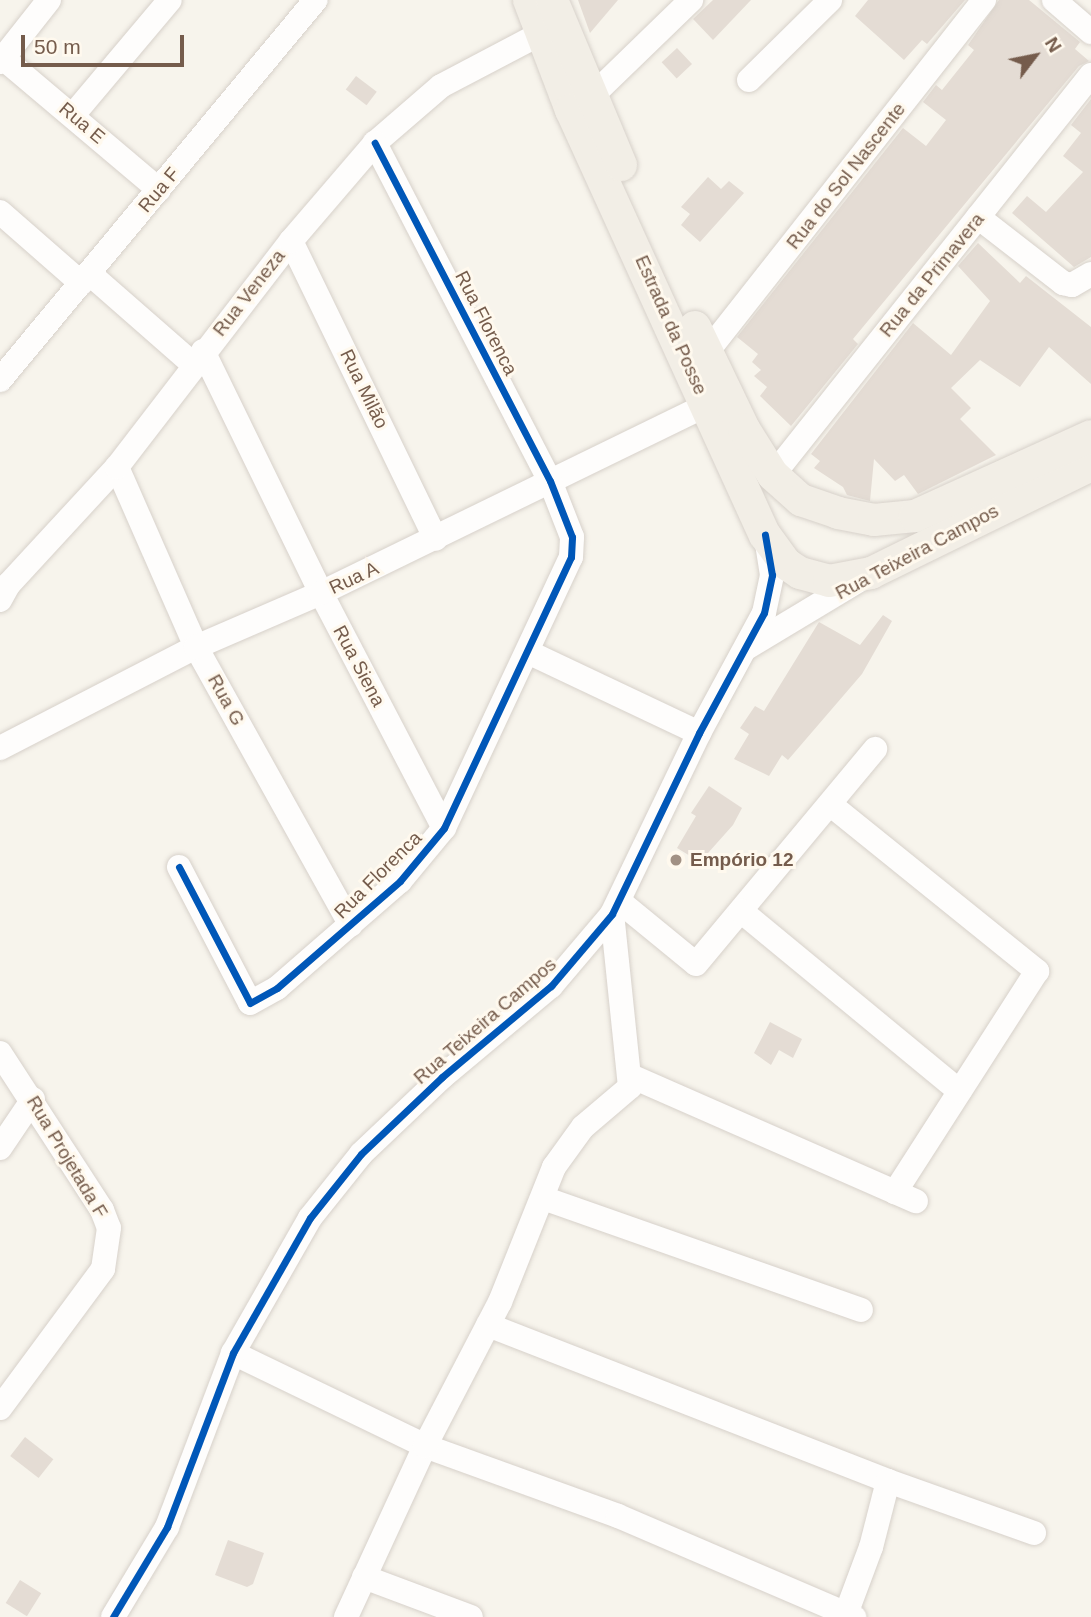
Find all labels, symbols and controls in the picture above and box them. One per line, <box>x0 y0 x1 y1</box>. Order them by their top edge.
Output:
scale bar <box>24 21 187 65</box>
north arrow <box>1000 21 1070 91</box>
text: N <box>1041 33 1066 56</box>
text: 50 m <box>34 35 81 58</box>
street label: Rua E <box>54 97 110 149</box>
street label: Rua do Sol Nascente <box>782 98 910 254</box>
street label: Rua F <box>134 163 184 217</box>
street label: Rua da Primavera <box>875 208 989 342</box>
street label: Rua Veneza <box>208 245 290 341</box>
street label: Estrada da Posse <box>630 252 712 398</box>
street label: Rua Florenca <box>450 267 522 379</box>
street label: Rua Milão <box>335 346 393 432</box>
street label: Rua Teixeira Campos <box>831 499 1003 605</box>
street label: Rua A <box>325 557 383 599</box>
street label: Rua Siena <box>328 621 390 711</box>
street label: Rua G <box>203 670 249 730</box>
street label: Rua Florenca <box>330 827 426 923</box>
place label: Empório 12 <box>690 849 793 871</box>
marker: Empório 12 <box>668 852 684 868</box>
street label: Rua Teixeira Campos <box>409 953 561 1089</box>
street label: Rua Projetada F <box>22 1092 112 1222</box>

